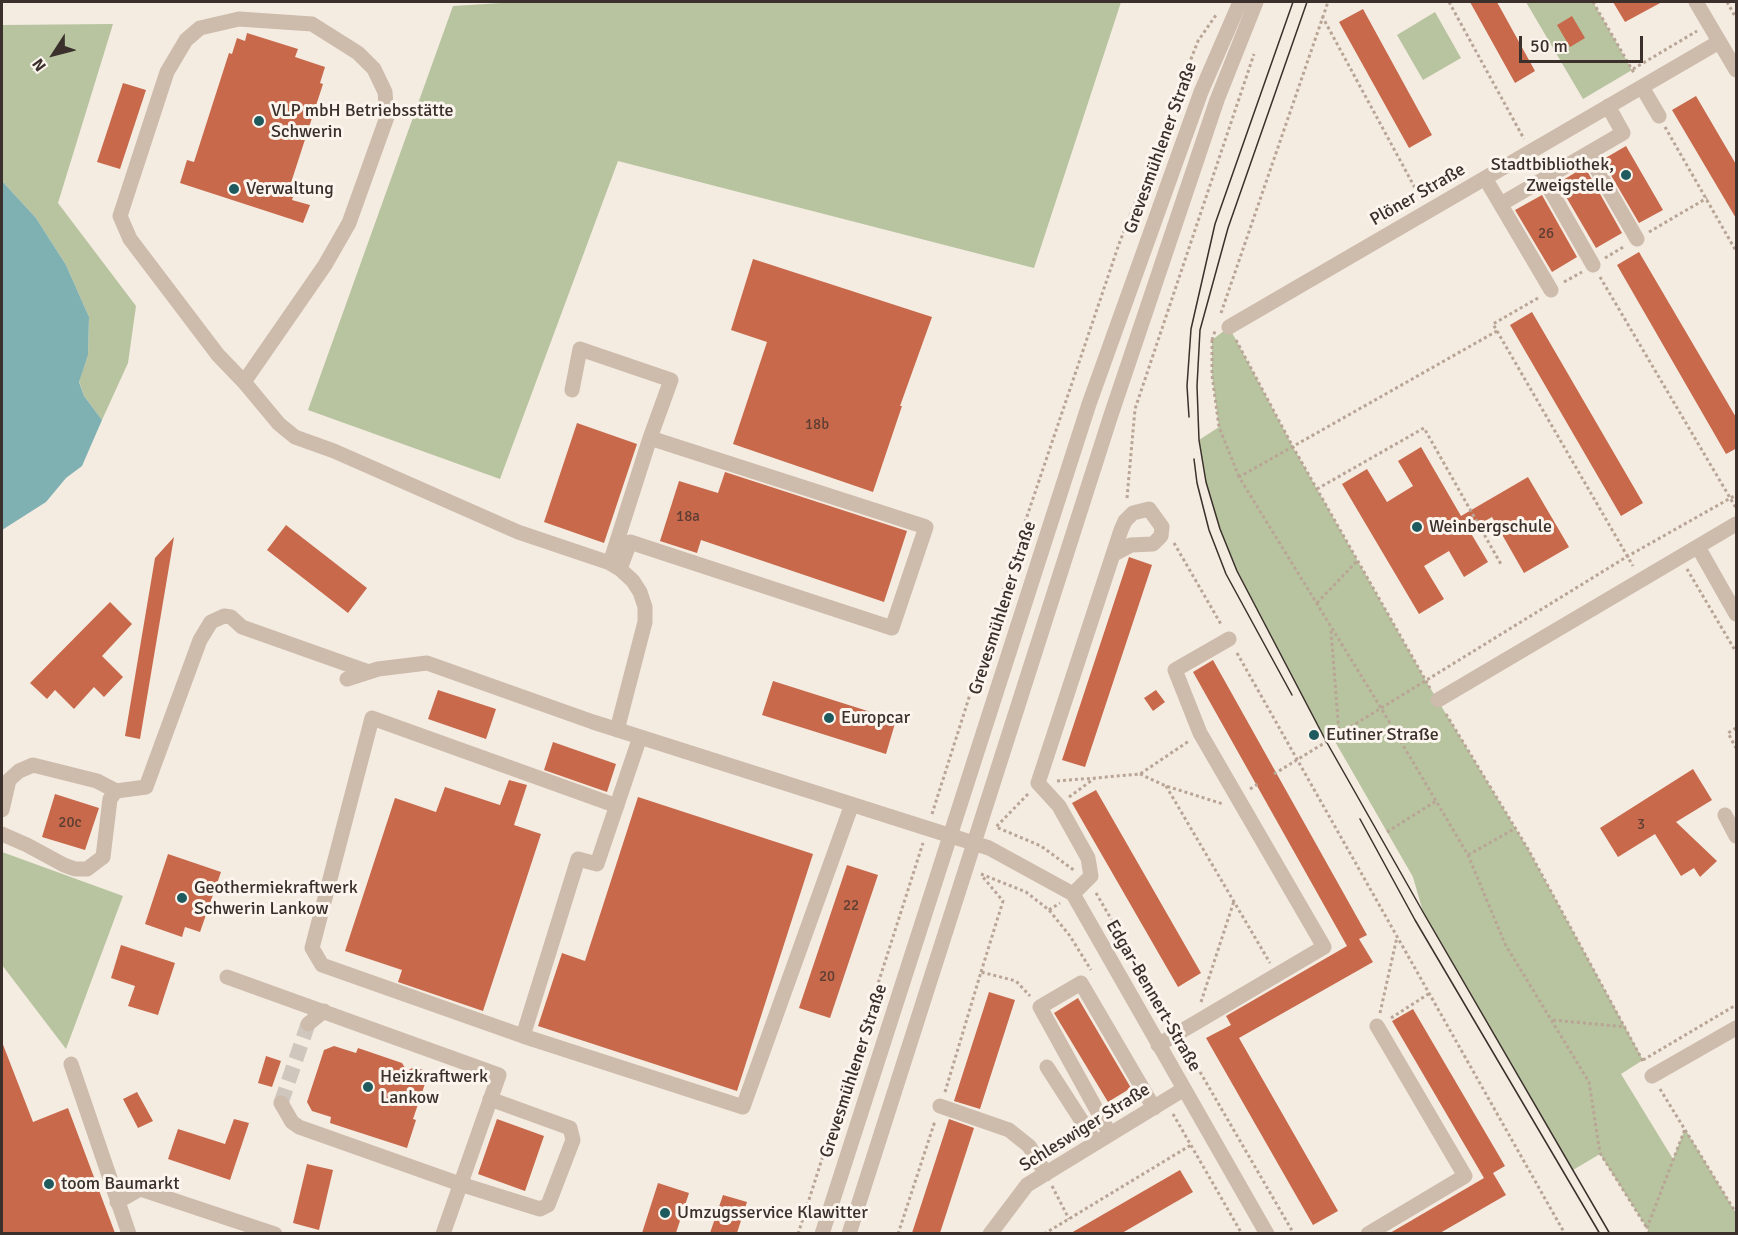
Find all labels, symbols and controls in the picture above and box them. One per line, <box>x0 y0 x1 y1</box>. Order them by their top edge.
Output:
north arrow <box>24 24 84 84</box>
scale bar <box>1522 24 1646 62</box>
text: 50 m <box>1530 35 1568 57</box>
text: N <box>28 54 51 75</box>
street label: Grevesmühlener Straße <box>1120 59 1202 237</box>
place label: VLP mbH Betriebsstätte Schwerin <box>271 100 454 142</box>
marker: VLP mbH Betriebsstätte Schwerin <box>252 114 266 128</box>
place label: Stadtbibliothek, Zweigstelle <box>1491 154 1614 196</box>
street label: Plöner Straße <box>1367 159 1469 231</box>
marker: Stadtbibliothek, Zweigstelle <box>1619 168 1633 182</box>
place label: Verwaltung <box>246 178 334 200</box>
marker: Verwaltung <box>227 182 241 196</box>
house number: 26 <box>1538 225 1554 243</box>
house number: 18b <box>805 416 829 434</box>
house number: 18a <box>676 508 700 526</box>
place label: Weinbergschule <box>1429 516 1552 538</box>
street label: Grevesmühlener Straße <box>965 518 1041 698</box>
marker: Weinbergschule <box>1410 520 1424 534</box>
place label: Europcar <box>841 707 910 729</box>
marker: Europcar <box>822 711 836 725</box>
place label: Eutiner Straße <box>1326 724 1439 746</box>
marker: Eutiner Straße <box>1307 728 1321 742</box>
house number: 20c <box>58 814 82 832</box>
house number: 3 <box>1637 816 1645 834</box>
place label: Geothermiekraftwerk Schwerin Lankow <box>194 877 358 920</box>
marker: Geothermiekraftwerk Schwerin Lankow <box>175 891 189 905</box>
house number: 22 <box>843 897 859 915</box>
street label: Edgar-Bennert-Straße <box>1101 916 1205 1076</box>
house number: 20 <box>819 968 835 986</box>
street label: Grevesmühlener Straße <box>816 981 892 1161</box>
place label: Heizkraftwerk Lankow <box>380 1066 488 1108</box>
street label: Schleswiger Straße <box>1016 1079 1154 1177</box>
marker: Heizkraftwerk Lankow <box>361 1080 375 1094</box>
place label: toom Baumarkt <box>61 1173 179 1195</box>
marker: toom Baumarkt <box>42 1177 56 1191</box>
place label: Umzugsservice Klawitter <box>677 1202 868 1224</box>
marker: Umzugsservice Klawitter <box>658 1206 672 1220</box>

